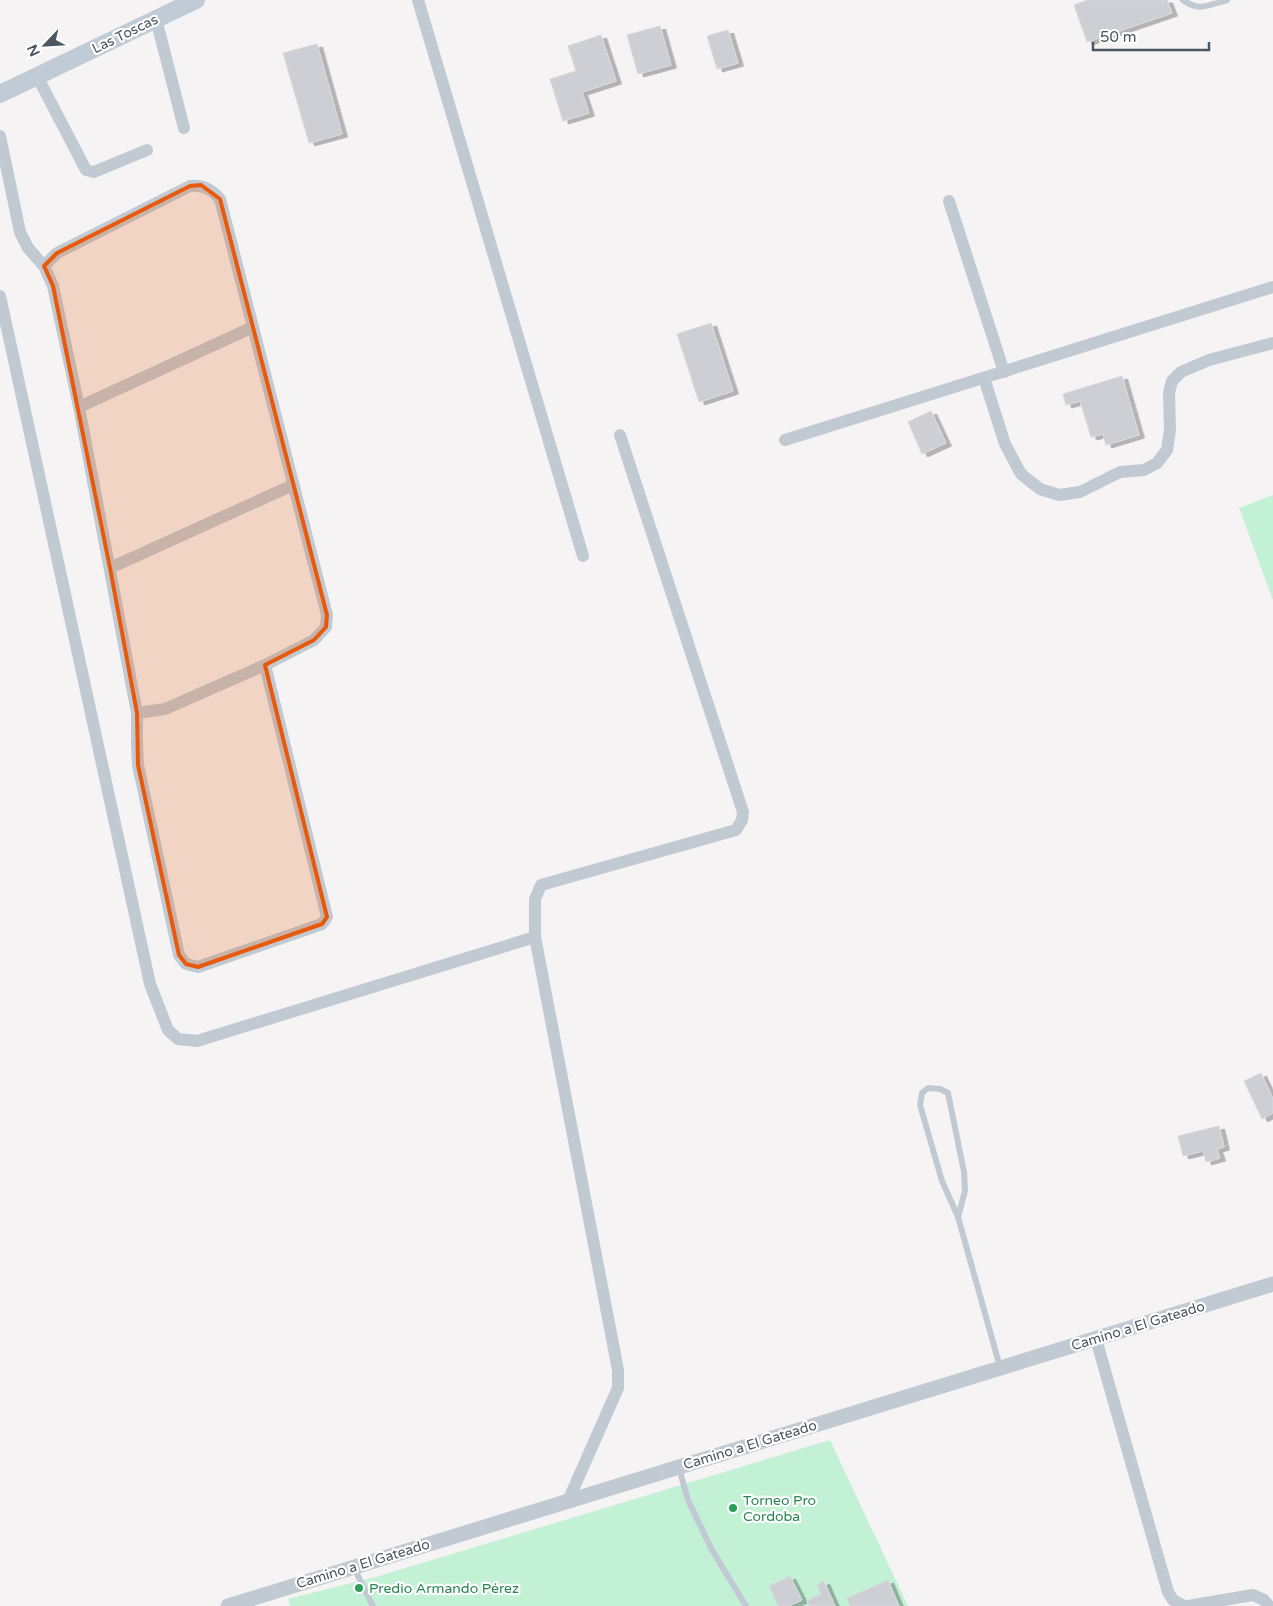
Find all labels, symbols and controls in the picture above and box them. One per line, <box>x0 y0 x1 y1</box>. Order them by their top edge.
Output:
street label: Las Toscas <box>89 11 161 57</box>
north arrow <box>20 20 70 70</box>
scale bar <box>1093 20 1209 52</box>
text: 50 m <box>1100 28 1137 46</box>
text: N <box>24 42 44 59</box>
street label: Camino a El Gateado <box>1069 1298 1207 1354</box>
street label: Camino a El Gateado <box>681 1417 819 1473</box>
place label: Torneo Pro Cordoba <box>743 1492 816 1525</box>
marker: Torneo Pro Cordoba <box>727 1502 739 1514</box>
street label: Camino a El Gateado <box>294 1536 432 1592</box>
place label: Predio Armando Pérez <box>369 1580 519 1597</box>
marker: Predio Armando Pérez <box>353 1582 365 1594</box>

